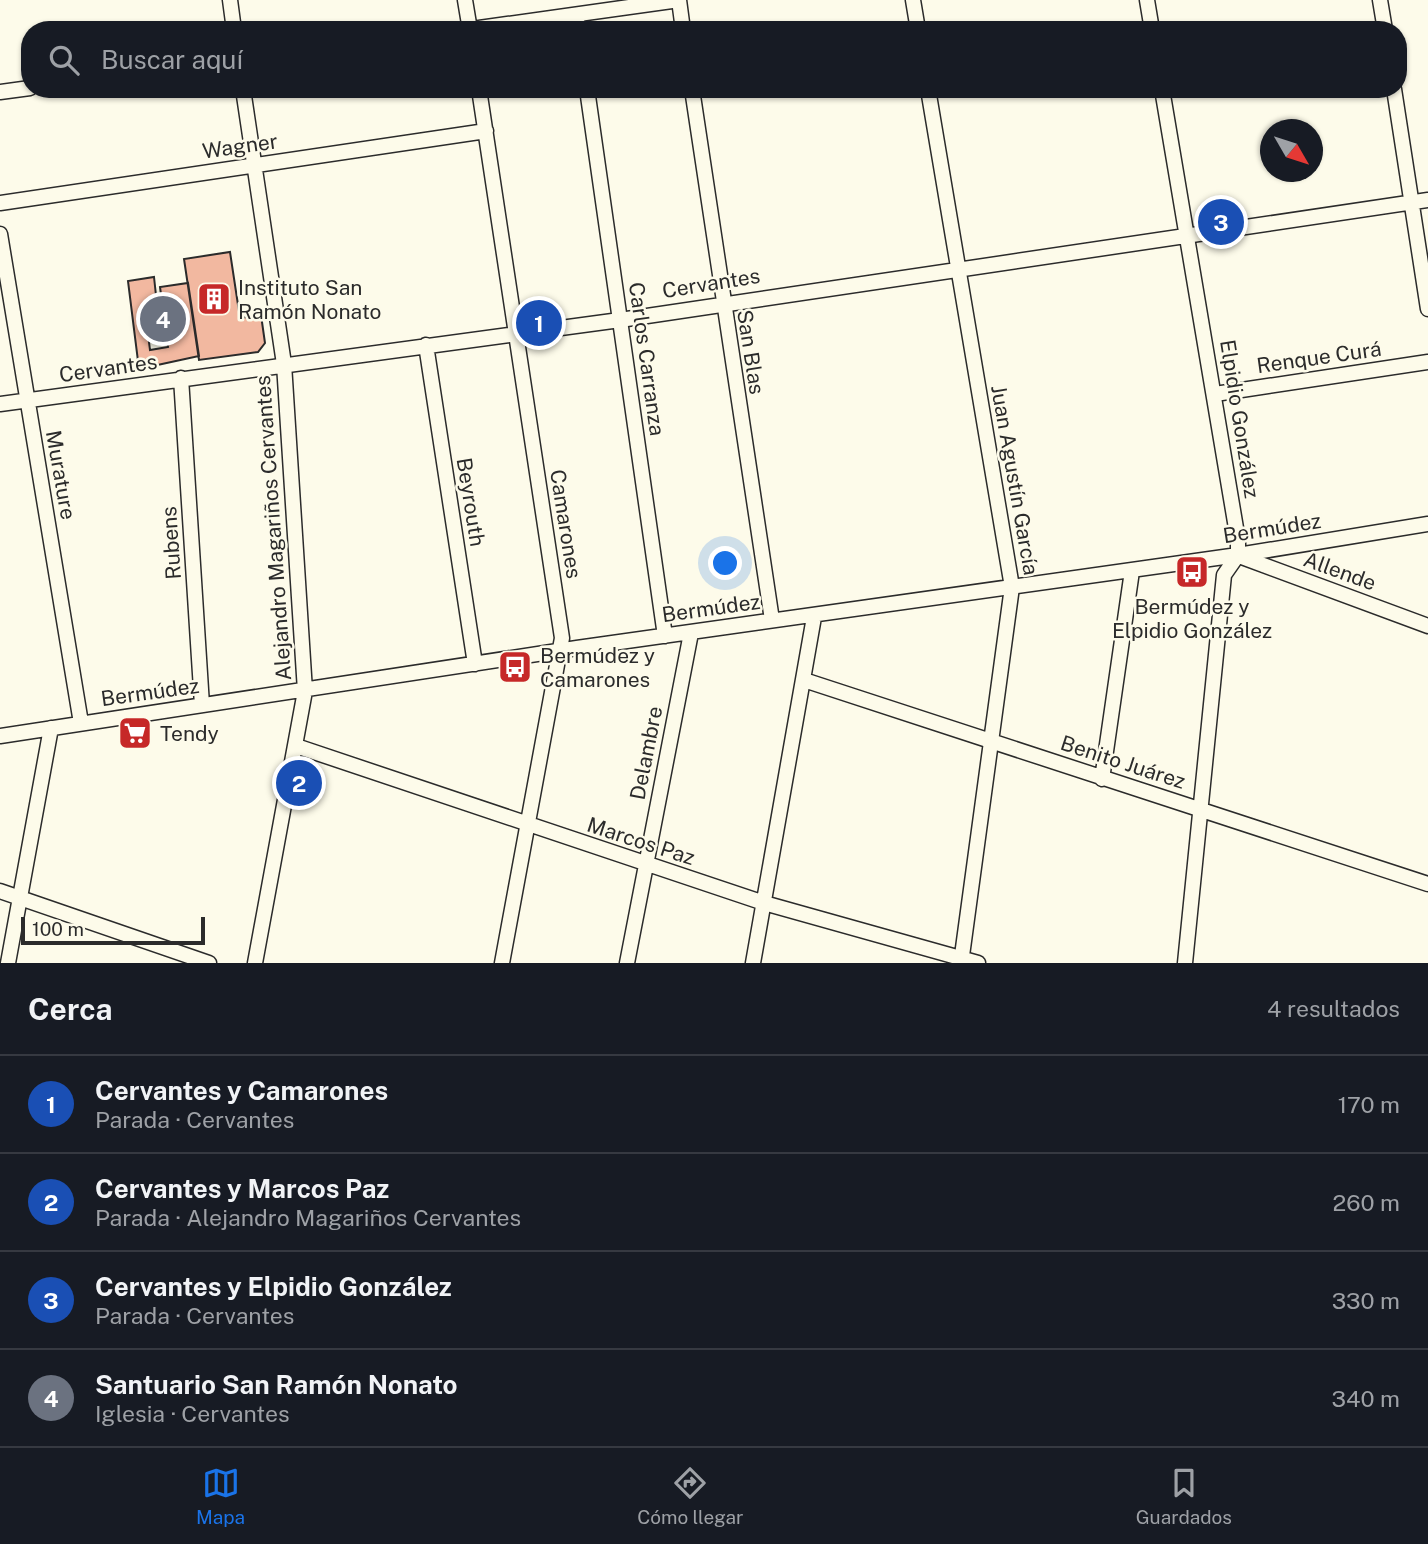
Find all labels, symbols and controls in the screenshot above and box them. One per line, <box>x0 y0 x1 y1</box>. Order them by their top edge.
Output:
search box <box>21 21 1407 98</box>
icon: search <box>45 41 83 79</box>
text: Buscar aquí <box>101 44 243 75</box>
north arrow <box>1260 119 1323 182</box>
street label: Wagner <box>201 128 279 164</box>
pin: 3 <box>1198 196 1244 248</box>
street label: Cervantes <box>660 263 762 303</box>
place label: Instituto San Ramón Nonato <box>238 275 381 324</box>
building icon: Instituto San Ramón Nonato <box>195 280 233 318</box>
street label: Carlos Carranza <box>624 281 670 437</box>
pin: 4 <box>140 293 186 345</box>
pin: 1 <box>516 297 562 349</box>
street label: San Blas <box>732 308 770 396</box>
street label: Renque Curá <box>1255 336 1383 378</box>
street label: Elpidio González <box>1215 338 1265 500</box>
street label: Cervantes <box>57 349 159 387</box>
street label: Alejandro Magariños Cervantes <box>250 375 296 681</box>
street label: Juan Agustín García <box>986 383 1044 577</box>
street label: Murature <box>41 428 81 522</box>
street label: Beyrouth <box>452 456 490 548</box>
street label: Camarones <box>545 468 587 580</box>
street label: Rubens <box>156 506 186 580</box>
street label: Bermúdez <box>1221 508 1323 548</box>
your location <box>708 546 742 580</box>
street label: Allende <box>1300 546 1380 596</box>
bus stop icon: Bermúdez y Elpidio González <box>1173 553 1211 591</box>
street label: Bermúdez <box>660 589 762 627</box>
place label: Bermúdez y Elpidio González <box>1112 594 1272 643</box>
place label: Bermúdez y Camarones <box>540 643 655 692</box>
bus stop icon: Bermúdez y Camarones <box>496 648 534 686</box>
street label: Bermúdez <box>99 673 201 711</box>
street label: Delambre <box>625 704 667 802</box>
supermarket icon: Tendy <box>116 714 154 752</box>
place label: Tendy <box>160 721 219 746</box>
street label: Benito Juárez <box>1057 730 1189 794</box>
pin: 2 <box>276 757 322 809</box>
street label: Marcos Paz <box>584 812 698 870</box>
scale bar <box>21 914 205 946</box>
text: 100 m <box>32 918 84 940</box>
text: Cerca <box>28 991 113 1027</box>
text: 4 resultados <box>1267 995 1400 1022</box>
text: Cervantes y Camarones <box>95 1075 388 1106</box>
text: 1 <box>46 1091 56 1118</box>
text: 170 m <box>1338 1091 1400 1118</box>
text: Parada · Cervantes <box>95 1106 294 1133</box>
text: Cervantes y Marcos Paz <box>95 1173 389 1204</box>
text: 2 <box>44 1189 58 1216</box>
text: 260 m <box>1333 1189 1400 1216</box>
text: Parada · Alejandro Magariños Cervantes <box>95 1204 521 1231</box>
text: Cervantes y Elpidio González <box>95 1271 452 1302</box>
text: 3 <box>43 1287 59 1314</box>
text: 330 m <box>1332 1287 1400 1314</box>
text: Parada · Cervantes <box>95 1302 294 1329</box>
text: Santuario San Ramón Nonato <box>95 1369 458 1400</box>
text: 4 <box>43 1385 59 1412</box>
text: 340 m <box>1332 1385 1400 1412</box>
text: Iglesia · Cervantes <box>95 1400 290 1427</box>
tab: Mapa <box>196 1464 245 1528</box>
tab: Cómo llegar <box>637 1464 744 1528</box>
tab: Guardados <box>1136 1464 1232 1528</box>

